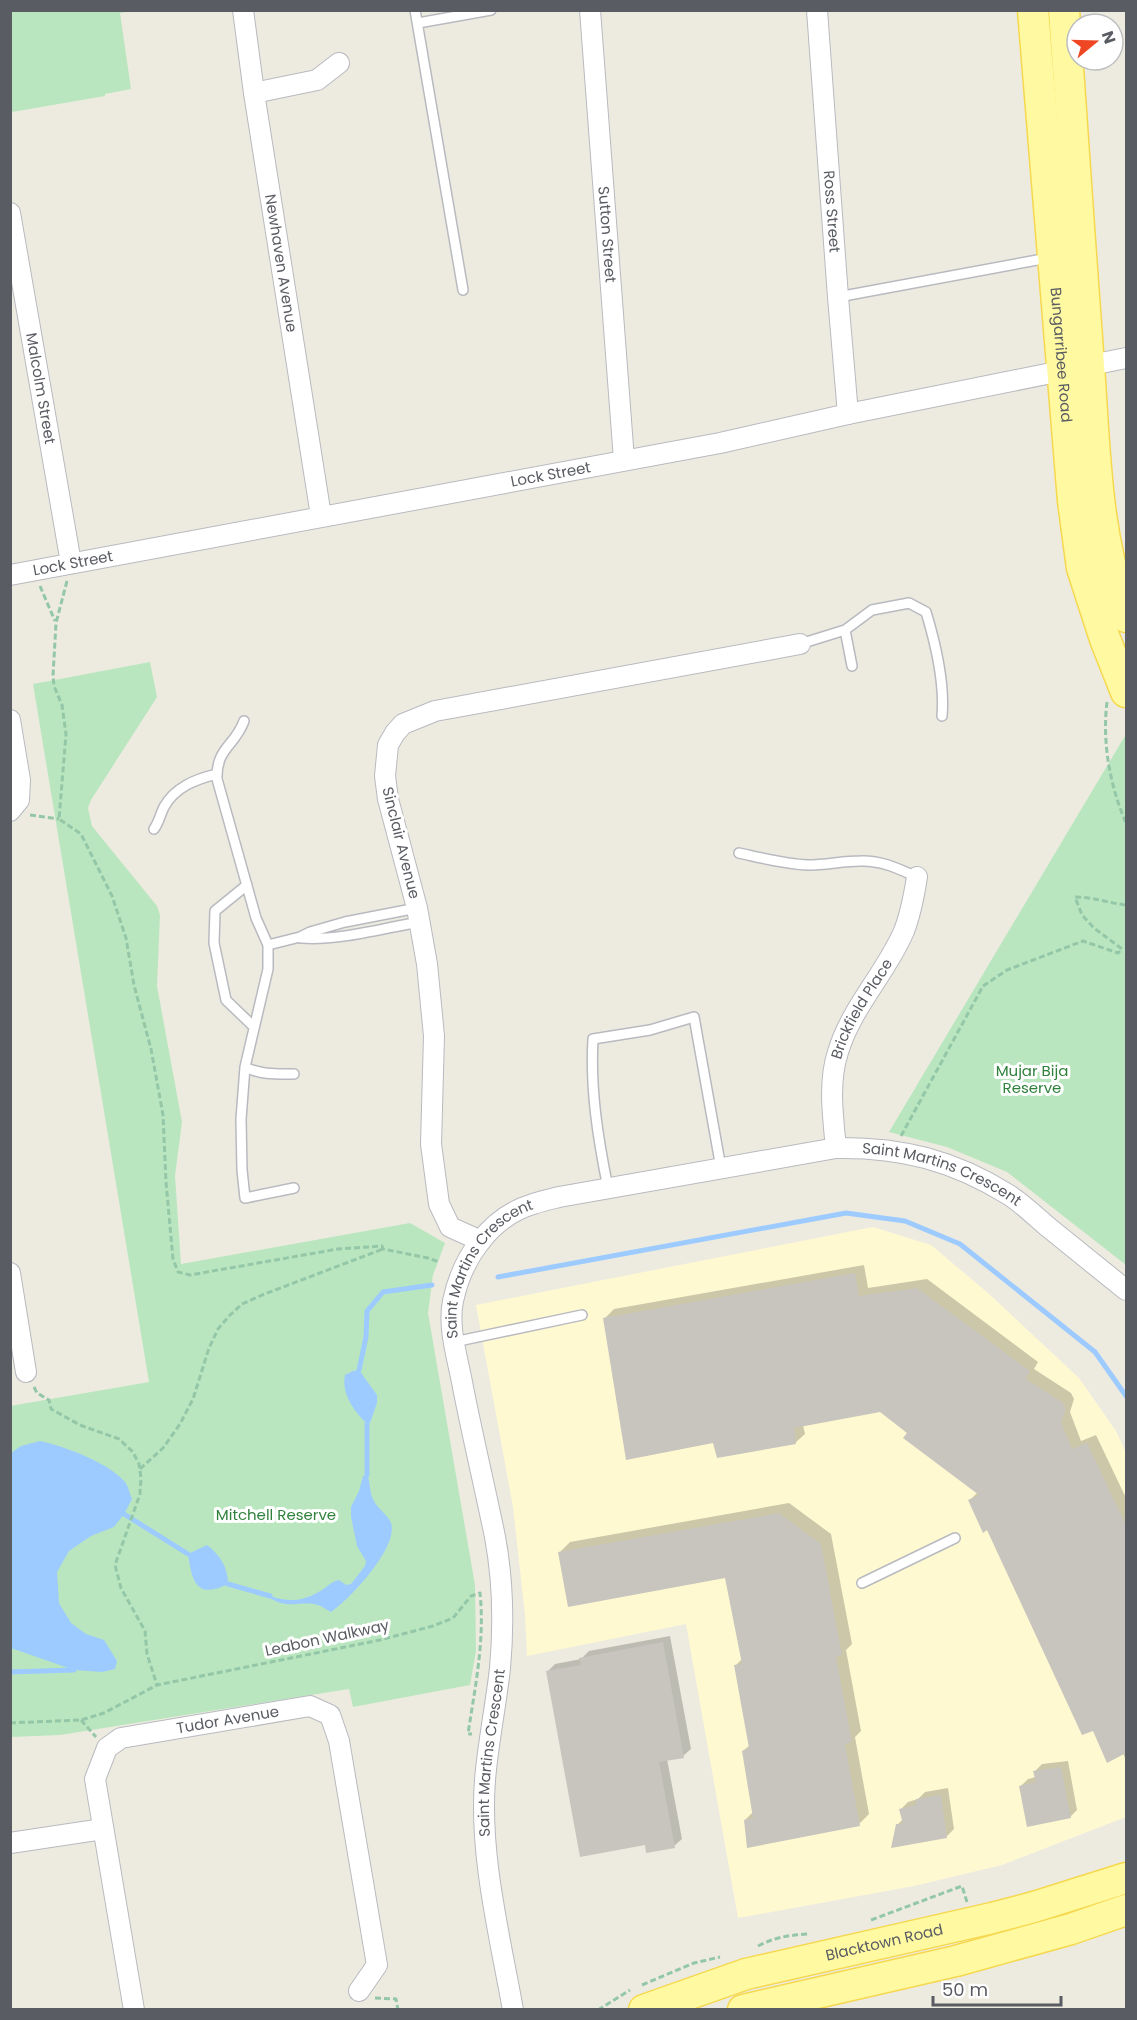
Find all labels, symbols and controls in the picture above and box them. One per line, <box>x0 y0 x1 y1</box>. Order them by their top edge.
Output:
north arrow <box>1065 12 1125 72</box>
text: N <box>1096 28 1122 47</box>
street label: Ross Street <box>819 170 846 253</box>
street label: Sutton Street <box>593 185 622 283</box>
street label: Newhaven Avenue <box>260 192 303 334</box>
street label: Bungarribee Road <box>1046 286 1078 423</box>
street label: Malcolm Street <box>21 331 61 446</box>
street label: Lock Street <box>509 456 592 492</box>
street label: Lock Street <box>31 545 115 581</box>
street label: Sinclair Avenue <box>377 785 426 901</box>
street label: Brickfield Place <box>825 954 897 1061</box>
park label: Mujar Bija Reserve <box>996 1060 1068 1098</box>
street label: Saint Martins Crescent <box>862 1137 1026 1211</box>
street label: Saint Martins Crescent <box>440 1194 536 1340</box>
park label: Mitchell Reserve <box>216 1504 336 1525</box>
street label: Leabon Walkway <box>263 1614 391 1661</box>
street label: Saint Martins Crescent <box>473 1668 510 1837</box>
street label: Tudor Avenue <box>175 1700 280 1738</box>
street label: Blacktown Road <box>823 1918 945 1966</box>
scale bar <box>933 1969 1060 2007</box>
text: 50 m <box>942 1977 988 2002</box>

